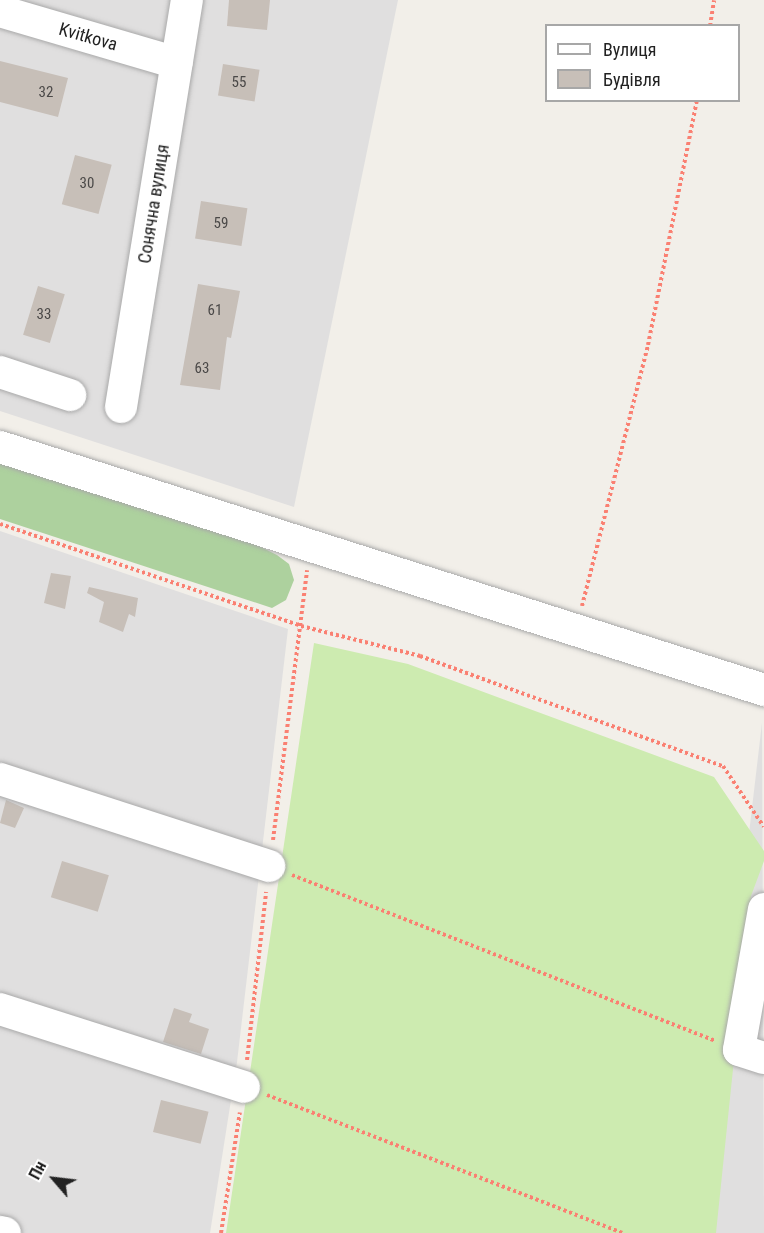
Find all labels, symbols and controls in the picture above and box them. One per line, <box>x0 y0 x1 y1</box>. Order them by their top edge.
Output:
street label: Kvitkova <box>56 18 120 56</box>
legend <box>545 24 740 102</box>
text: Вулиця <box>603 39 657 60</box>
text: Будівля <box>603 69 661 90</box>
house number: 55 <box>232 74 246 92</box>
house number: 32 <box>39 84 53 102</box>
street label: Сонячна вулиця <box>134 143 174 265</box>
house number: 30 <box>80 175 94 193</box>
house number: 59 <box>214 215 228 233</box>
house number: 61 <box>208 302 222 320</box>
house number: 33 <box>37 306 51 324</box>
house number: 63 <box>195 360 209 378</box>
north arrow <box>24 1149 84 1209</box>
text: Пн <box>25 1158 50 1183</box>

